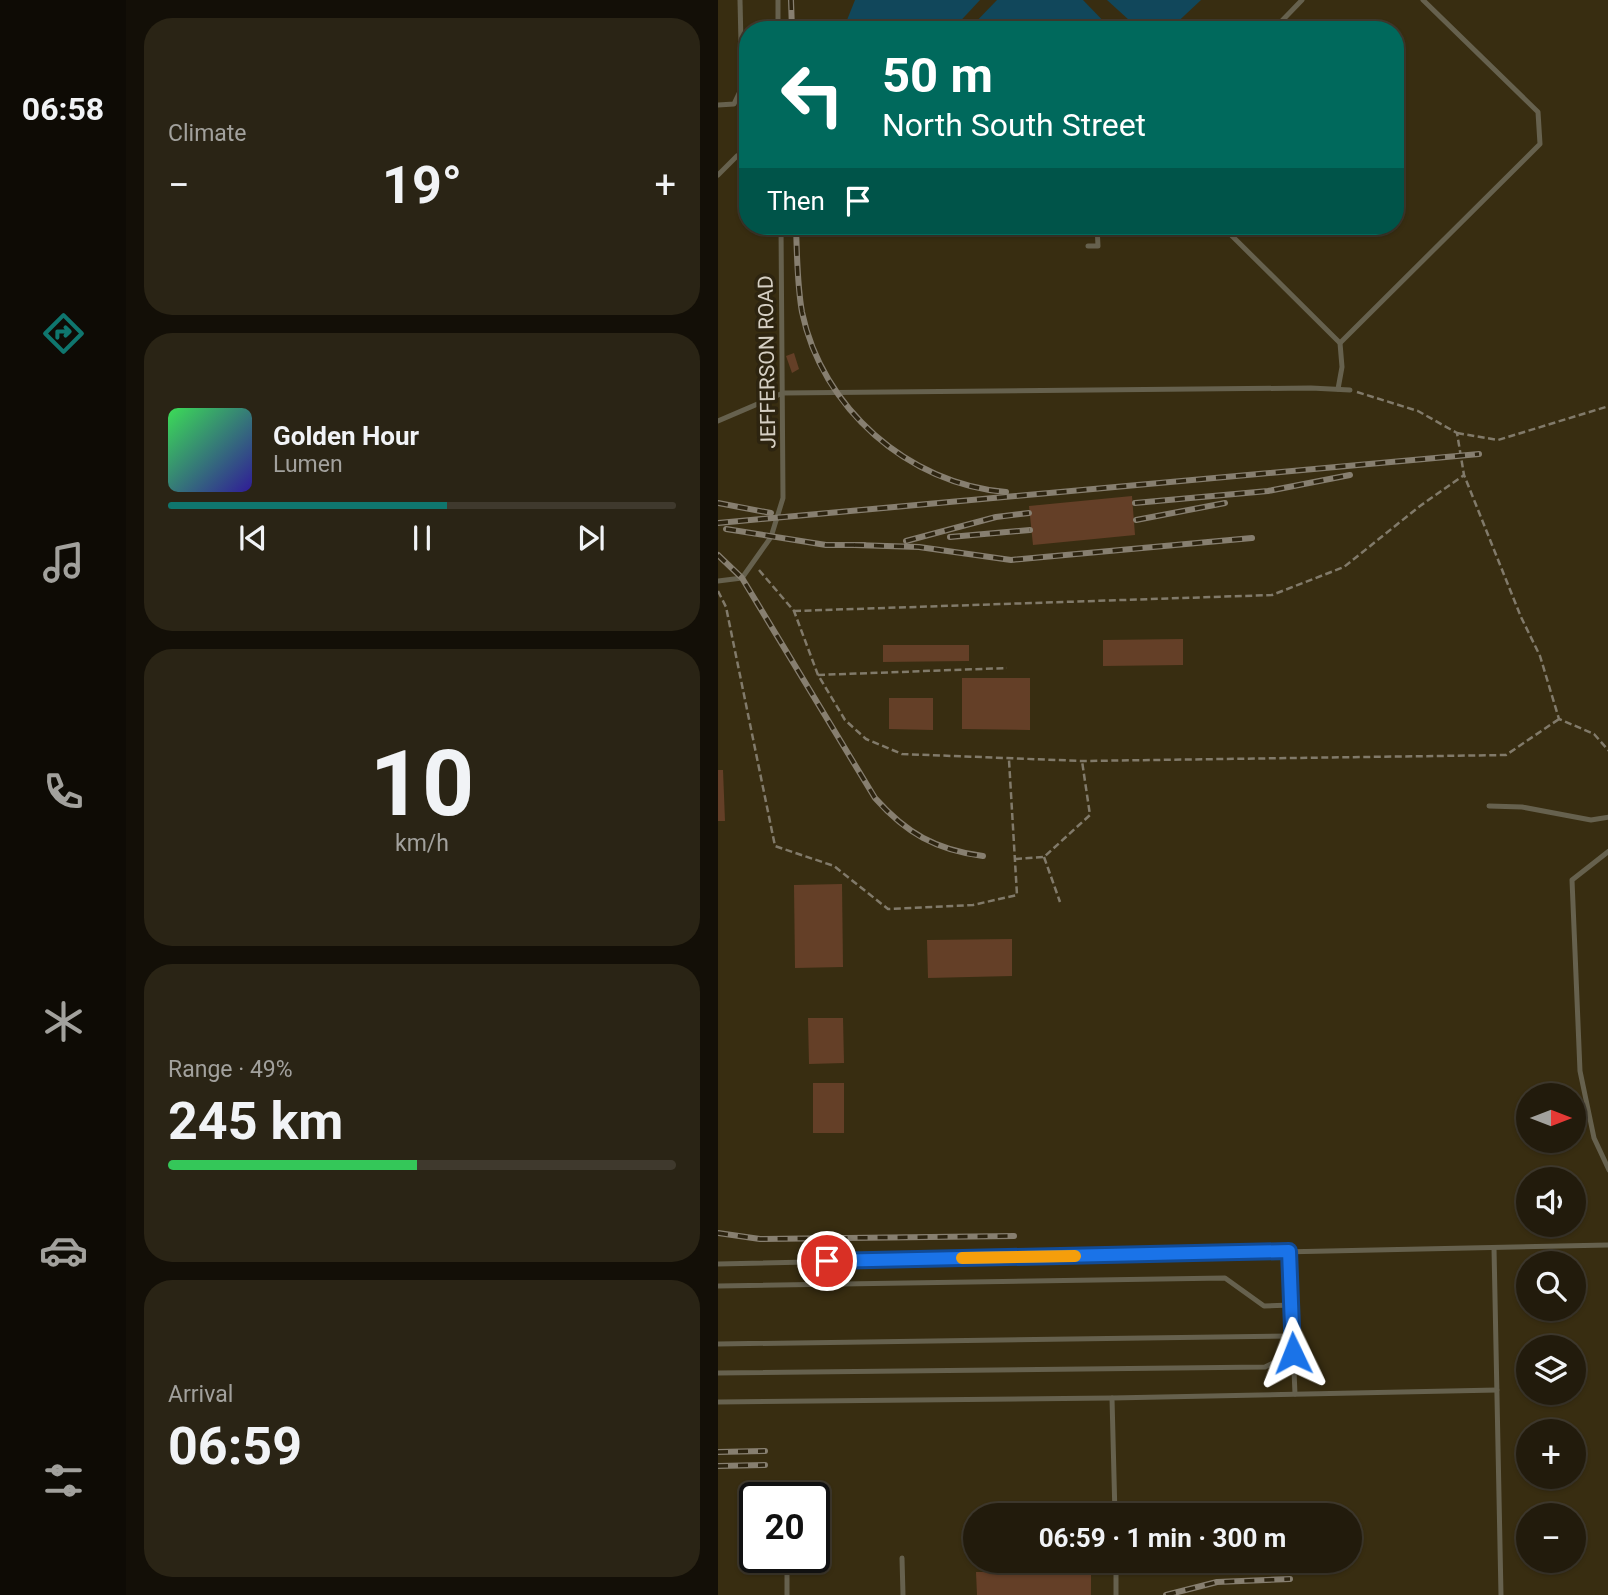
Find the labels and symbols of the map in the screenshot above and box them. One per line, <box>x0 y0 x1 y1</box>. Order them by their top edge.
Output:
street label: JEFFERSON ROAD <box>753 275 781 449</box>
north arrow <box>1516 1083 1586 1153</box>
pin <box>797 1231 857 1291</box>
position arrow <box>1256 1316 1330 1390</box>
speed limit sign: 20 <box>739 1482 830 1573</box>

